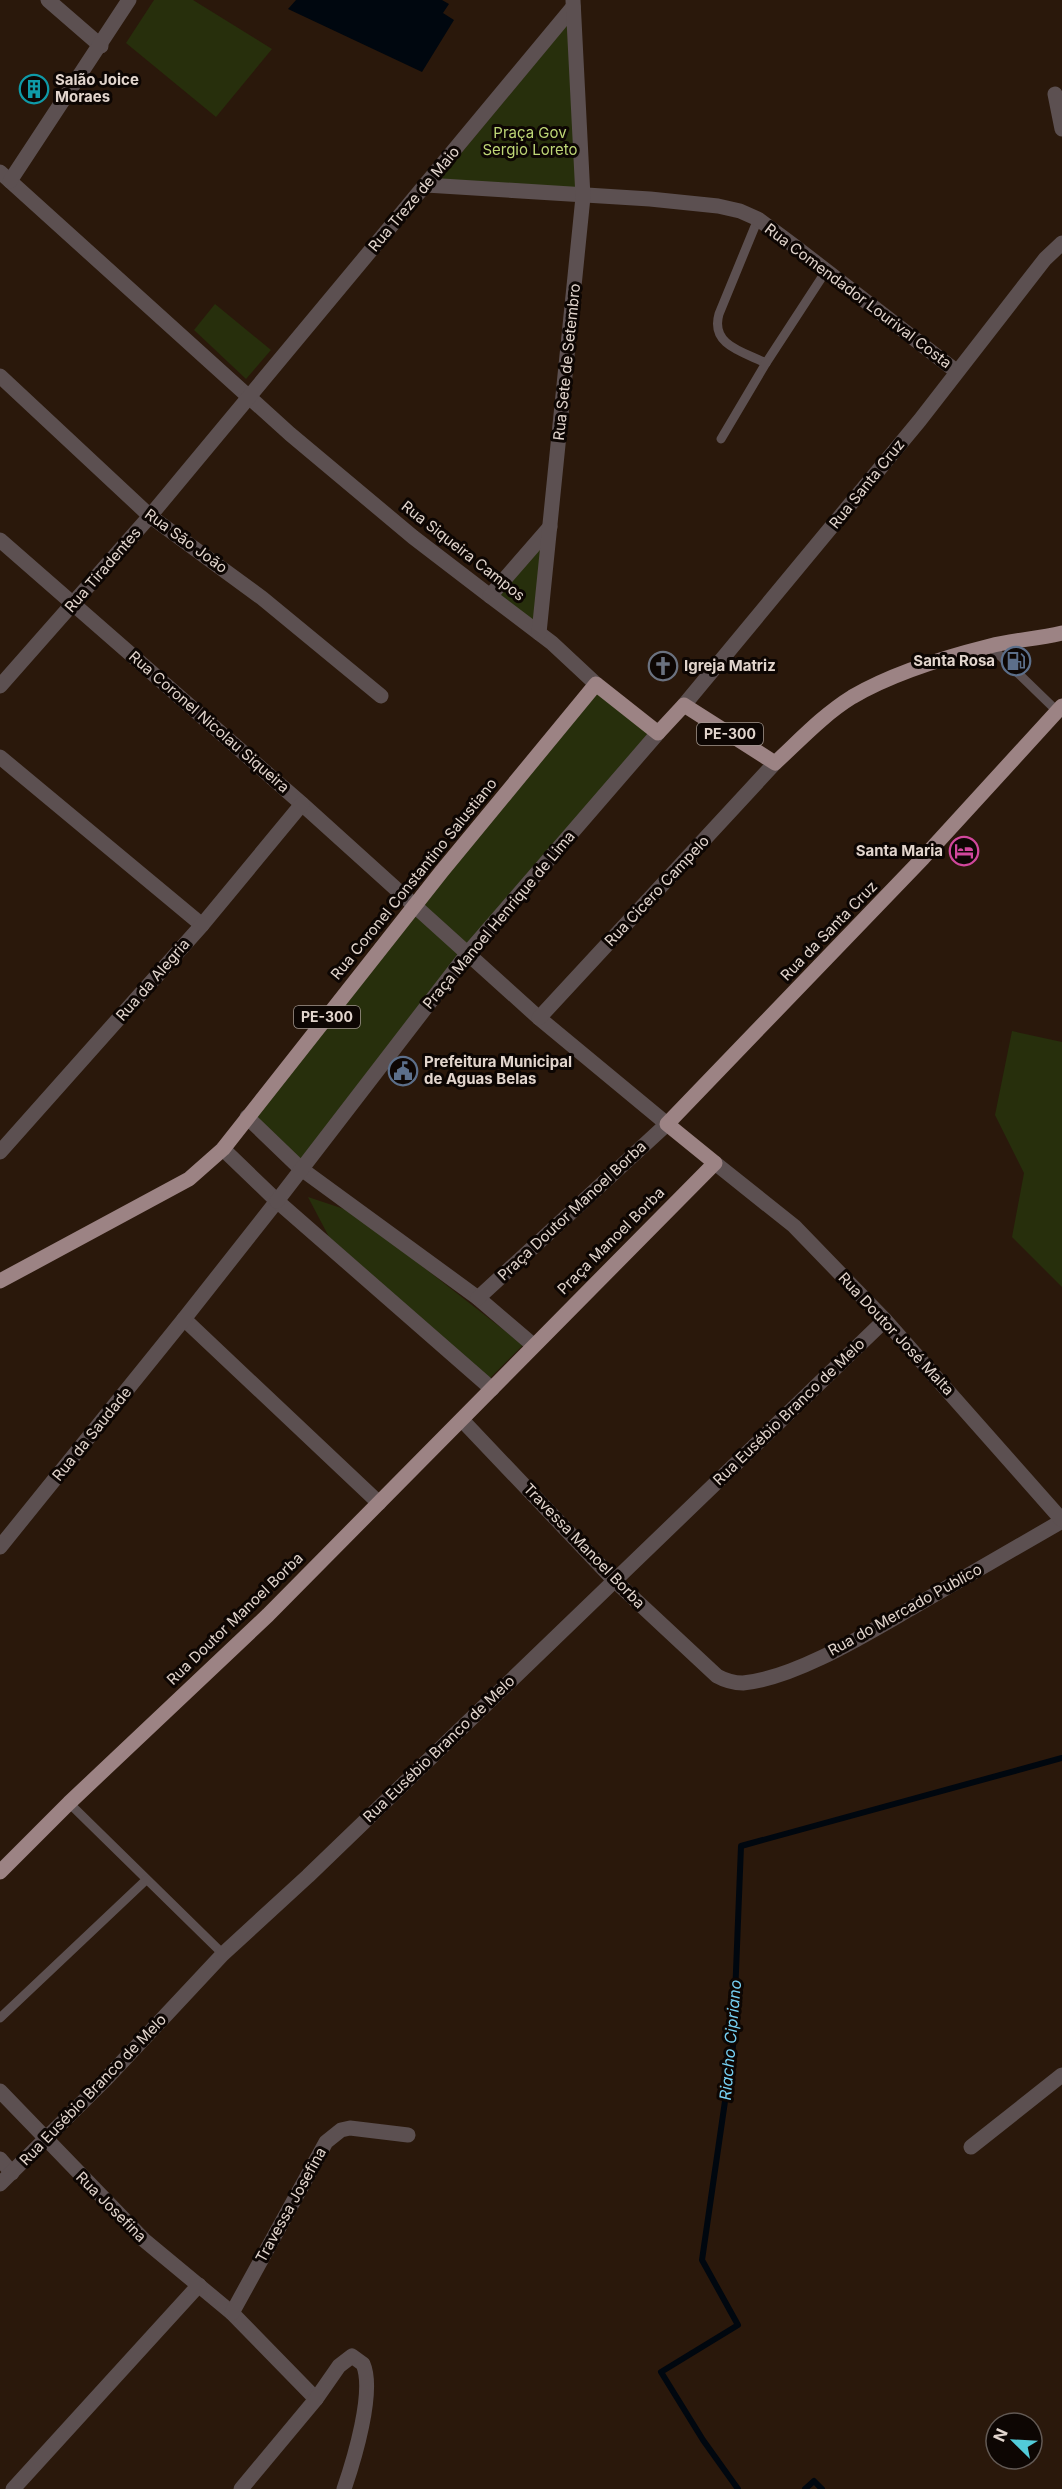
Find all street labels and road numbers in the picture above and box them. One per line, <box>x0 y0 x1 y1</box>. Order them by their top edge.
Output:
street label: Rua Treze de Maio <box>364 142 463 255</box>
street label: Rua Comendador Lourival Costa <box>761 219 956 372</box>
street label: Rua Sete de Setembro <box>549 282 584 442</box>
street label: Rua Santa Cruz <box>825 435 908 532</box>
street label: Rua Siqueira Campos <box>398 496 529 605</box>
street label: Rua São João <box>141 504 231 577</box>
street label: Rua Tiradentes <box>60 523 145 616</box>
street label: Rua Coronel Nicolau Siqueira <box>125 647 293 796</box>
road number: PE-300 <box>697 723 763 745</box>
street label: Rua Coronel Constantino Salustiano <box>326 774 501 983</box>
street label: Praça Manoel Henrique de Lima <box>419 827 579 1013</box>
street label: Rua Cicero Campelo <box>600 831 713 950</box>
street label: Rua da Santa Cruz <box>776 877 881 984</box>
street label: Rua da Alegria <box>112 935 194 1025</box>
road number: PE-300 <box>294 1006 360 1028</box>
street label: Praça Doutor Manoel Borba <box>493 1137 650 1284</box>
street label: Praça Manoel Borba <box>553 1183 668 1298</box>
street label: Rua Doutor José Malta <box>834 1268 958 1399</box>
street label: Rua Eusébio Branco de Melo <box>709 1334 868 1489</box>
street label: Rua da Saudade <box>48 1383 135 1485</box>
street label: Travessa Manoel Borba <box>520 1479 649 1612</box>
street label: Rua Doutor Manoel Borba <box>162 1548 307 1689</box>
street label: Rua do Mercado Publico <box>824 1559 985 1660</box>
street label: Rua Eusébio Branco de Melo <box>359 1671 518 1826</box>
street label: Rua Eusébio Branco de Melo <box>15 2010 170 2169</box>
street label: Travessa Josefina <box>251 2144 330 2266</box>
street label: Rua Josefina <box>72 2167 151 2246</box>

